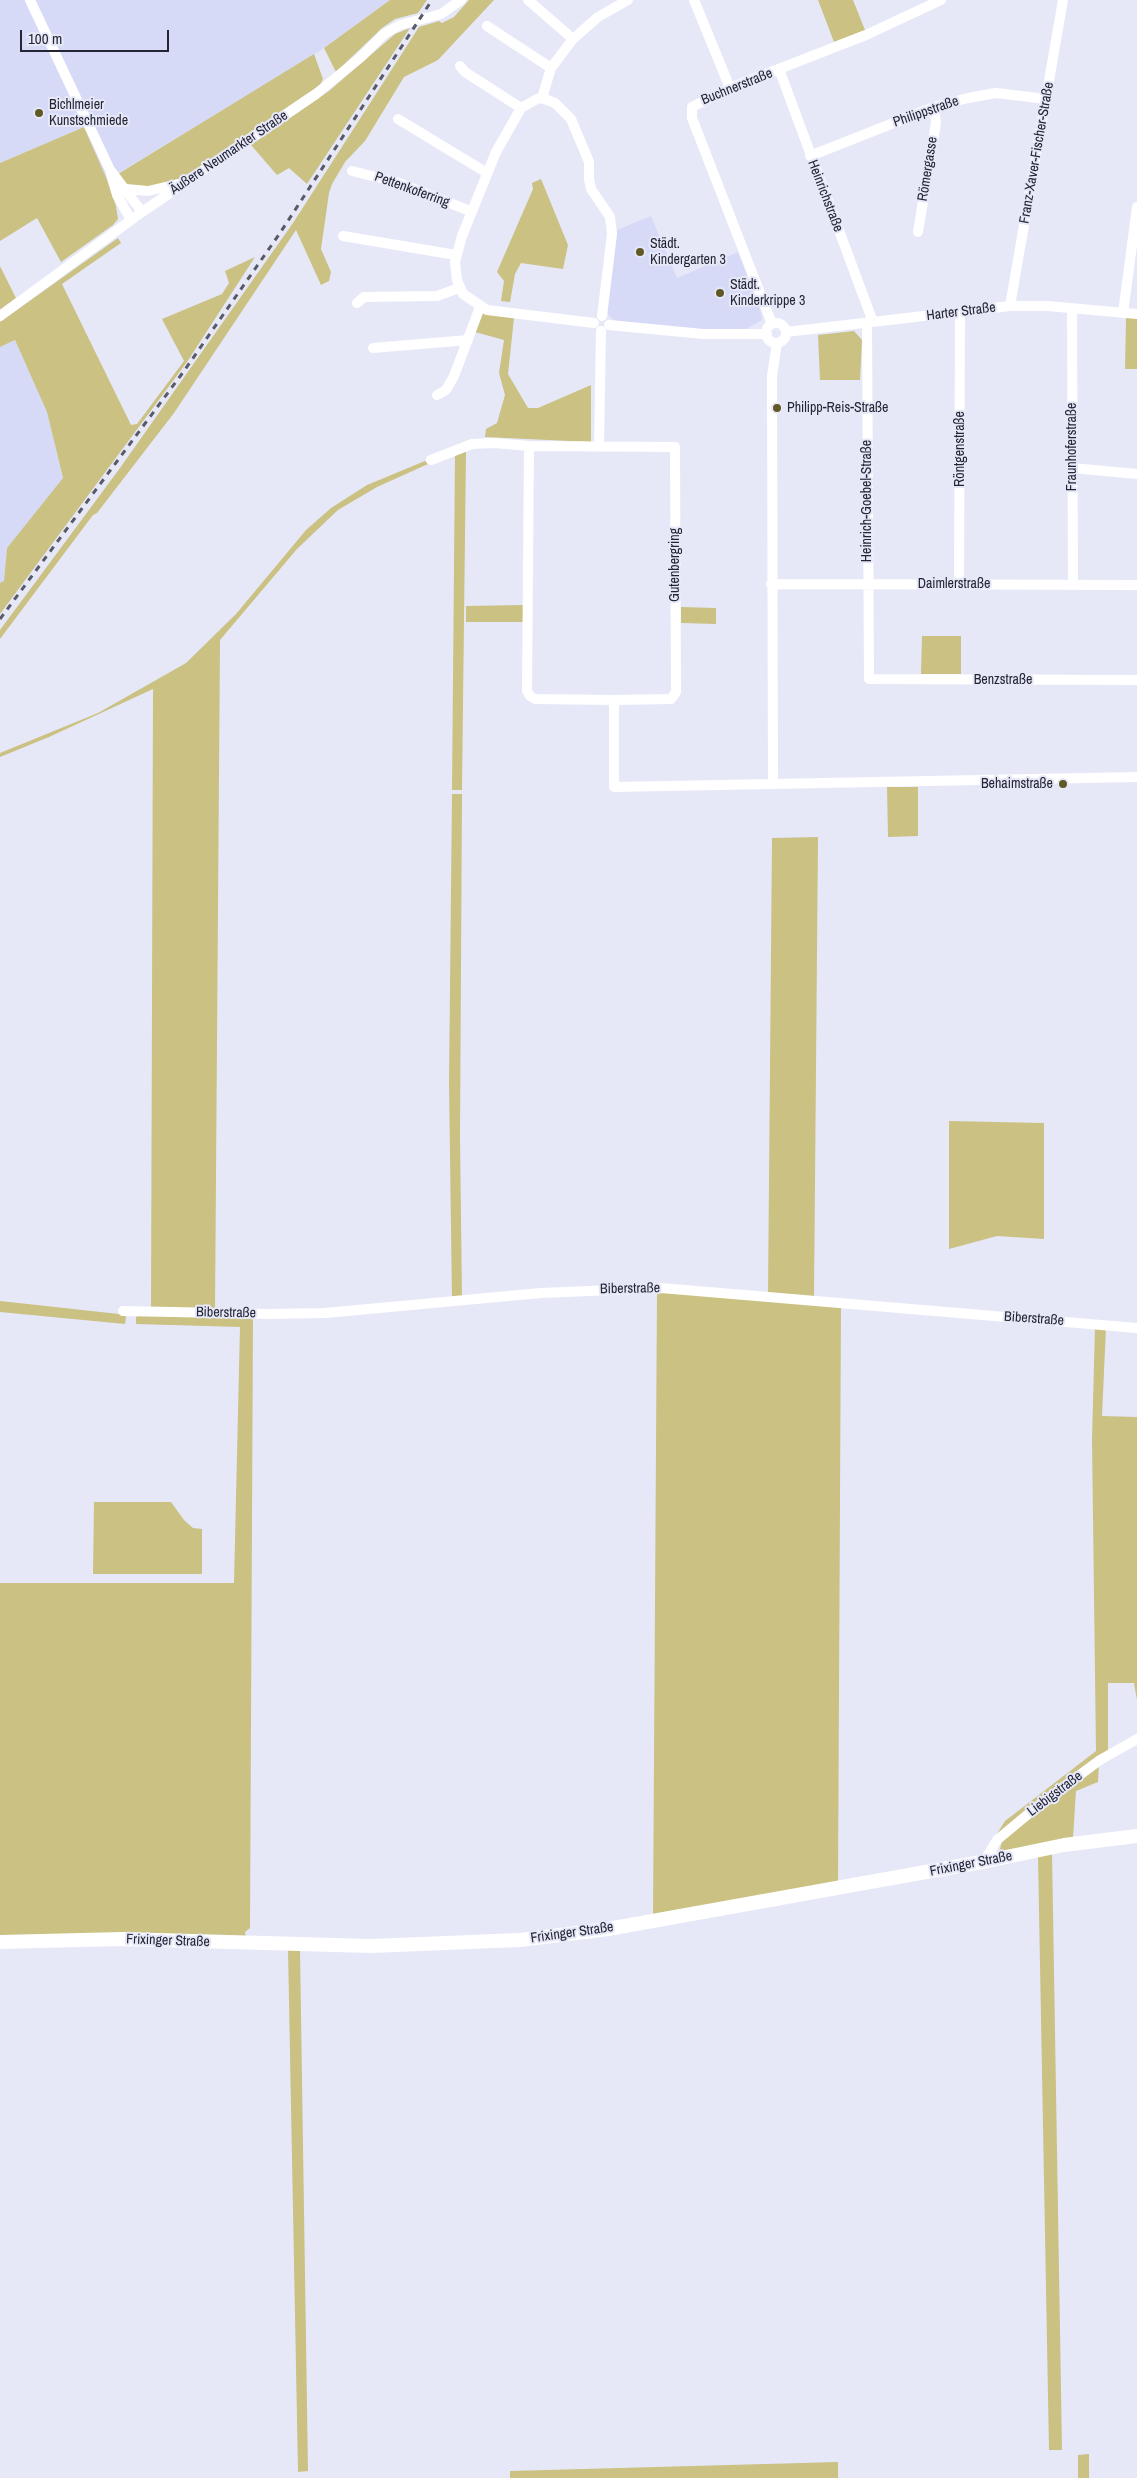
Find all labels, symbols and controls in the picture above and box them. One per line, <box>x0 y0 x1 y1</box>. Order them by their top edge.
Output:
scale bar <box>22 20 171 52</box>
text: 100 m <box>28 28 62 49</box>
street label: Buchnerstraße <box>699 65 775 109</box>
street label: Franz-Xaver-Fischer-Straße <box>1016 81 1058 225</box>
street label: Philippstraße <box>891 93 961 131</box>
place label: Bichlmeier Kunstschmiede <box>49 97 128 130</box>
marker: Bichlmeier Kunstschmiede <box>33 107 45 119</box>
street label: Äußere Neumarkter Straße <box>167 107 291 199</box>
street label: Römergasse <box>915 136 941 202</box>
street label: Heinrichstraße <box>804 158 846 234</box>
street label: Pettenkoferring <box>372 169 452 211</box>
place label: Städt. Kindergarten 3 <box>650 236 726 268</box>
marker: Städt. Kindergarten 3 <box>634 246 646 258</box>
place label: Städt. Kinderkrippe 3 <box>730 277 805 310</box>
marker: Städt. Kinderkrippe 3 <box>714 287 726 299</box>
street label: Harter Straße <box>925 299 997 325</box>
place label: Philipp-Reis-Straße <box>787 400 888 416</box>
marker: Philipp-Reis-Straße <box>771 402 783 414</box>
street label: Fraunhoferstraße <box>1064 403 1080 491</box>
street label: Röntgenstraße <box>952 411 968 487</box>
street label: Heinrich-Goebel-Straße <box>859 440 875 562</box>
street label: Gutenbergring <box>667 528 683 602</box>
street label: Daimlerstraße <box>918 576 990 592</box>
street label: Benzstraße <box>974 672 1032 688</box>
place label: Behaimstraße <box>981 776 1053 792</box>
marker: Behaimstraße <box>1057 778 1069 790</box>
street label: Biberstraße <box>600 1280 660 1298</box>
street label: Biberstraße <box>196 1304 256 1322</box>
street label: Biberstraße <box>1003 1309 1065 1329</box>
street label: Liebigstraße <box>1024 1768 1086 1820</box>
street label: Frixinger Straße <box>928 1848 1014 1880</box>
street label: Frixinger Straße <box>529 1919 615 1947</box>
street label: Frixinger Straße <box>126 1931 210 1951</box>

